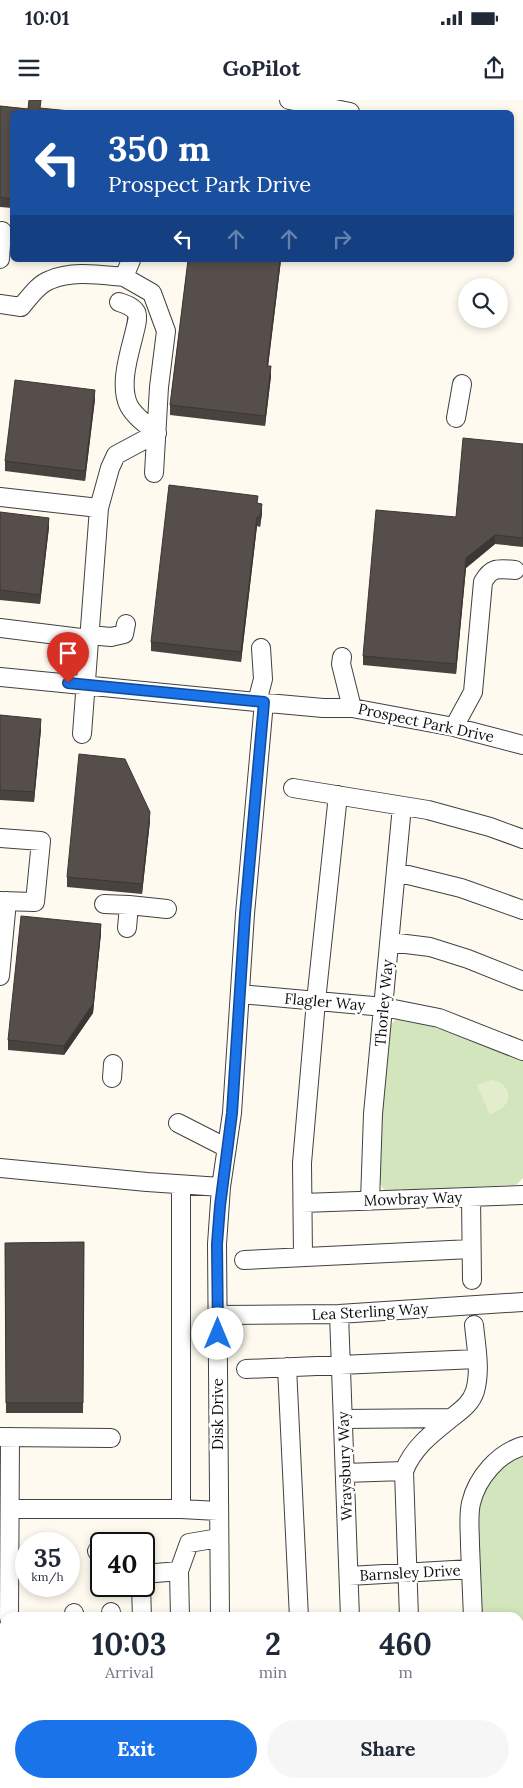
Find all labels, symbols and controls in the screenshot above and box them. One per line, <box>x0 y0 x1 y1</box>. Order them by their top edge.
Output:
text: 10:01 <box>25 6 69 30</box>
icon: menu <box>15 54 43 82</box>
text: GoPilot <box>222 54 301 82</box>
icon: share <box>480 54 508 82</box>
text: 350 m <box>108 126 210 171</box>
icon: left <box>25 130 90 195</box>
text: Prospect Park Drive <box>108 170 311 198</box>
icon: left <box>169 225 197 253</box>
icon: ahead <box>222 225 250 253</box>
icon: ahead <box>275 225 303 253</box>
icon: right <box>328 225 356 253</box>
map controls <box>458 278 508 328</box>
button: search <box>458 278 508 328</box>
pin <box>47 632 89 683</box>
icon: arrive <box>54 639 82 667</box>
street label: Prospect Park Drive <box>356 699 496 746</box>
street label: Thorley Way <box>370 958 397 1047</box>
street label: Flagler Way <box>284 988 366 1015</box>
street label: Mowbray Way <box>363 1187 463 1210</box>
street label: Lea Sterling Way <box>311 1299 429 1324</box>
position arrow <box>191 1307 243 1359</box>
street label: Disk Drive <box>208 1378 227 1450</box>
street label: Wraysbury Way <box>333 1411 356 1521</box>
speed limit sign: 40 <box>90 1532 155 1597</box>
text: 35 <box>34 1542 61 1574</box>
street label: Barnsley Drive <box>359 1560 461 1585</box>
text: km/h <box>31 1569 64 1584</box>
text: 10:03 <box>92 1625 167 1663</box>
text: 2 <box>265 1625 281 1663</box>
text: 460 <box>379 1625 432 1663</box>
text: Arrival <box>105 1662 154 1682</box>
text: min <box>259 1662 287 1682</box>
text: m <box>398 1662 413 1682</box>
button: Exit <box>15 1720 257 1778</box>
button: Share <box>267 1720 509 1778</box>

